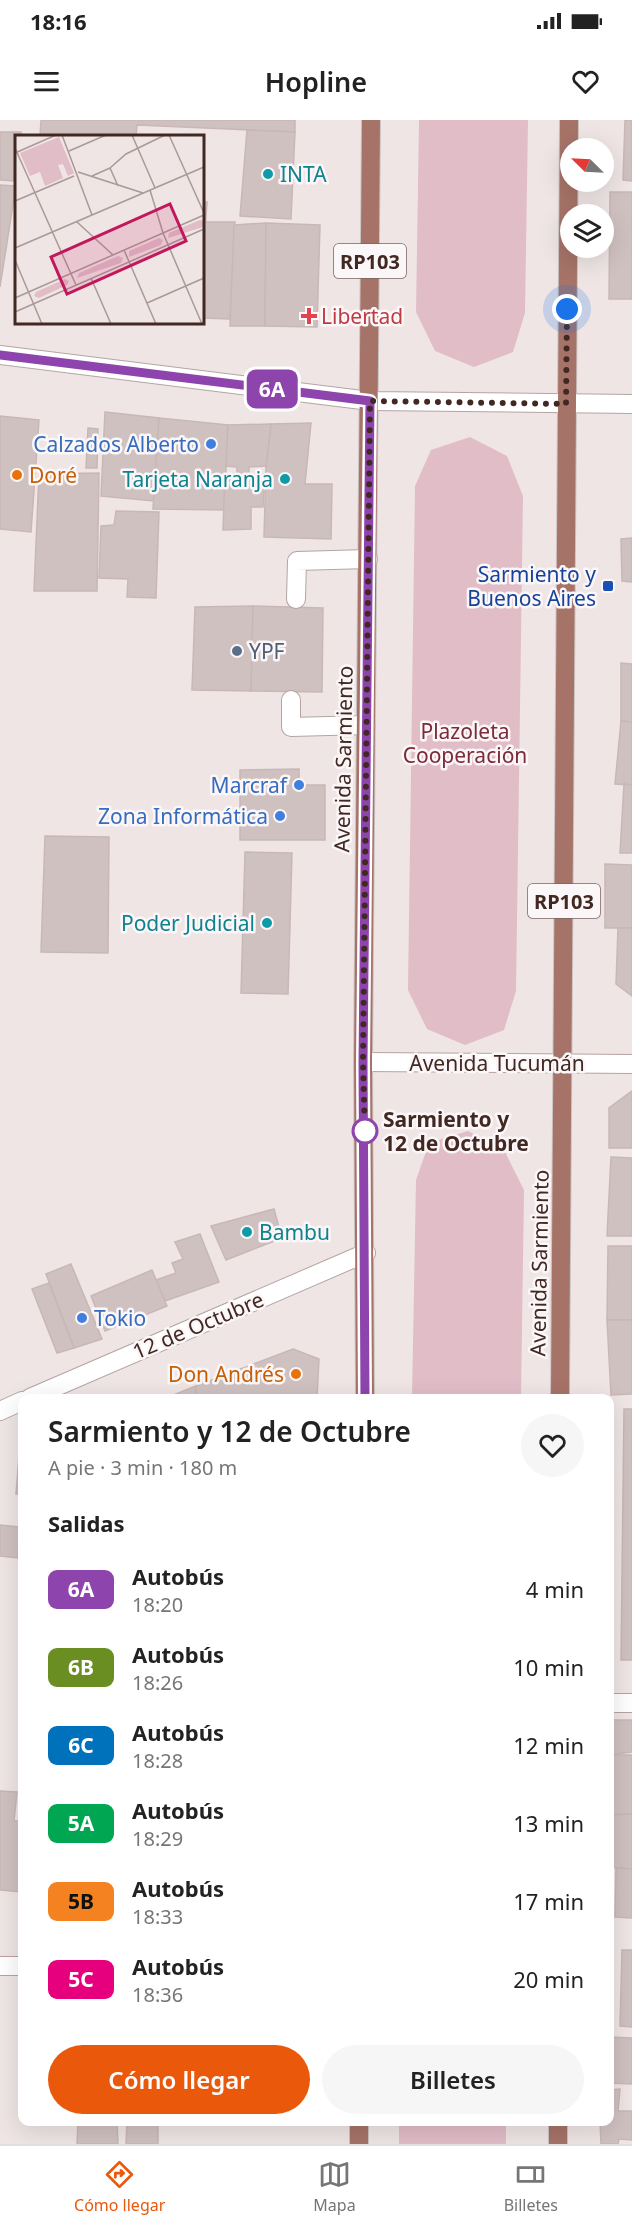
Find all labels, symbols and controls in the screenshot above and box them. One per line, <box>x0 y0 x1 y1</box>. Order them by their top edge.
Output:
text: 18:16 <box>30 6 87 36</box>
text: Hopline <box>265 63 367 100</box>
icon: menu <box>30 65 63 98</box>
icon: heart <box>569 65 602 98</box>
inset map <box>15 135 204 324</box>
north arrow <box>560 138 614 192</box>
map controls <box>560 138 614 258</box>
place label: INTA <box>280 160 327 188</box>
marker: INTA <box>261 167 275 181</box>
button: layers <box>560 204 614 258</box>
road number: RP103 <box>334 244 406 278</box>
your location <box>552 294 582 324</box>
place label: Libertad <box>321 302 403 330</box>
marker: Libertad <box>302 309 316 323</box>
line badge: 6A <box>245 370 299 408</box>
text: 6A <box>259 375 285 403</box>
place label: Calzados Alberto <box>33 430 199 458</box>
marker: Calzados Alberto <box>204 437 218 451</box>
place label: Doré <box>29 461 77 489</box>
place label: Tarjeta Naranja <box>123 465 273 493</box>
marker: Doré <box>10 468 24 482</box>
marker: Tarjeta Naranja <box>278 472 292 486</box>
place label: Sarmiento y Buenos Aires <box>467 560 596 612</box>
marker: Sarmiento y Buenos Aires <box>601 579 615 593</box>
place label: YPF <box>249 637 285 665</box>
marker: YPF <box>230 644 244 658</box>
street label: Avenida Sarmiento <box>327 665 359 853</box>
park label: Plazoleta Cooperación <box>403 717 527 769</box>
place label: Marcraf <box>211 771 289 799</box>
marker: Marcraf <box>292 778 306 792</box>
place label: Zona Informática <box>98 802 268 830</box>
marker: Zona Informática <box>273 809 287 823</box>
road number: RP103 <box>528 884 600 918</box>
place label: Poder Judicial <box>121 909 255 937</box>
marker: Poder Judicial <box>260 916 274 930</box>
street label: Avenida Tucumán <box>409 1049 585 1077</box>
place label: Sarmiento y 12 de Octubre <box>383 1105 529 1157</box>
marker: Sarmiento y 12 de Octubre <box>352 1118 378 1144</box>
street label: Avenida Sarmiento <box>523 1169 555 1357</box>
place label: Bambu <box>259 1218 330 1246</box>
marker: Bambu <box>240 1225 254 1239</box>
street label: 12 de Octubre <box>128 1285 268 1365</box>
place label: Tokio <box>94 1304 146 1332</box>
marker: Tokio <box>75 1311 89 1325</box>
place label: Don Andrés <box>168 1360 284 1388</box>
marker: Don Andrés <box>289 1367 303 1381</box>
text: Sarmiento y 12 de Octubre <box>48 1412 411 1450</box>
button: heart <box>521 1414 584 1477</box>
text: A pie · 3 min · 180 m <box>48 1454 237 1481</box>
text: Salidas <box>48 1508 125 1538</box>
text: Autobús <box>132 1561 224 1591</box>
text: 4 min <box>526 1574 584 1604</box>
text: 6A <box>68 1575 94 1603</box>
text: 18:20 <box>132 1591 183 1618</box>
text: Autobús <box>132 1639 224 1669</box>
text: 10 min <box>513 1652 584 1682</box>
text: 6B <box>68 1653 94 1681</box>
text: 18:26 <box>132 1669 183 1696</box>
text: Autobús <box>132 1717 224 1747</box>
text: 12 min <box>513 1730 584 1760</box>
text: 6C <box>68 1731 94 1759</box>
text: 18:28 <box>132 1747 183 1774</box>
text: Autobús <box>132 1795 224 1825</box>
text: 13 min <box>513 1808 584 1838</box>
text: 5A <box>68 1809 94 1837</box>
text: 18:29 <box>132 1825 183 1852</box>
text: Autobús <box>132 1873 224 1903</box>
text: 17 min <box>513 1886 584 1916</box>
text: 5B <box>68 1887 94 1915</box>
text: 18:33 <box>132 1903 183 1930</box>
text: Autobús <box>132 1951 224 1981</box>
text: 20 min <box>513 1964 584 1994</box>
text: 5C <box>68 1965 94 1993</box>
text: 18:36 <box>132 1981 183 2008</box>
button: Cómo llegar <box>48 2045 310 2114</box>
button: Billetes <box>322 2045 584 2114</box>
tab: Cómo llegar <box>74 2158 165 2216</box>
tab: Mapa <box>313 2158 356 2216</box>
tab: Billetes <box>504 2158 558 2216</box>

